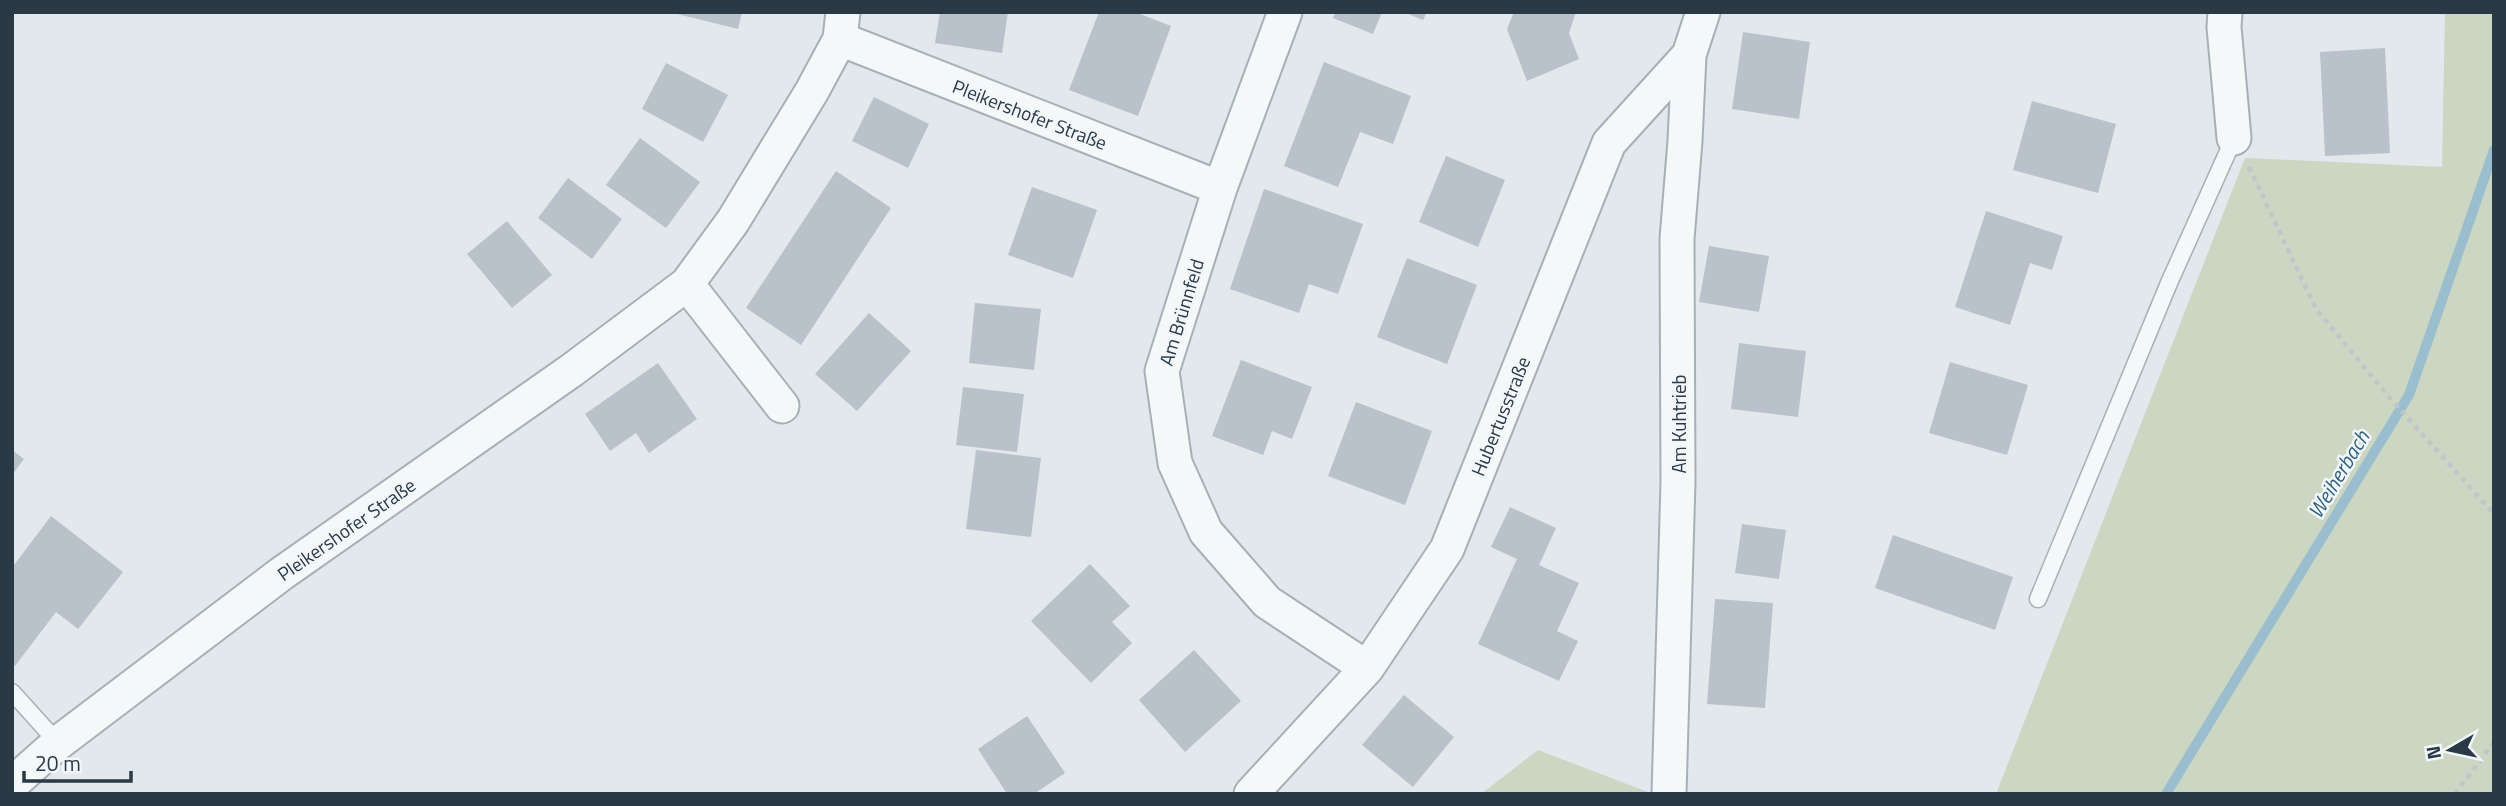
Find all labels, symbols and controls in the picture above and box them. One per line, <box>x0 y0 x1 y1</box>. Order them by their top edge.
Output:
street label: Pleikershofer Straße <box>949 71 1111 157</box>
street label: Am Brünnfeld <box>1151 255 1211 369</box>
street label: Hubertusstraße <box>1463 352 1537 480</box>
street label: Am Kuhtrieb <box>1664 374 1693 474</box>
water label: Weiherbach <box>2299 423 2377 524</box>
street label: Pleikershofer Straße <box>271 470 421 588</box>
north arrow <box>2415 715 2485 785</box>
scale bar <box>24 740 131 784</box>
text: N <box>2417 744 2448 762</box>
text: 20 m <box>35 747 81 779</box>

